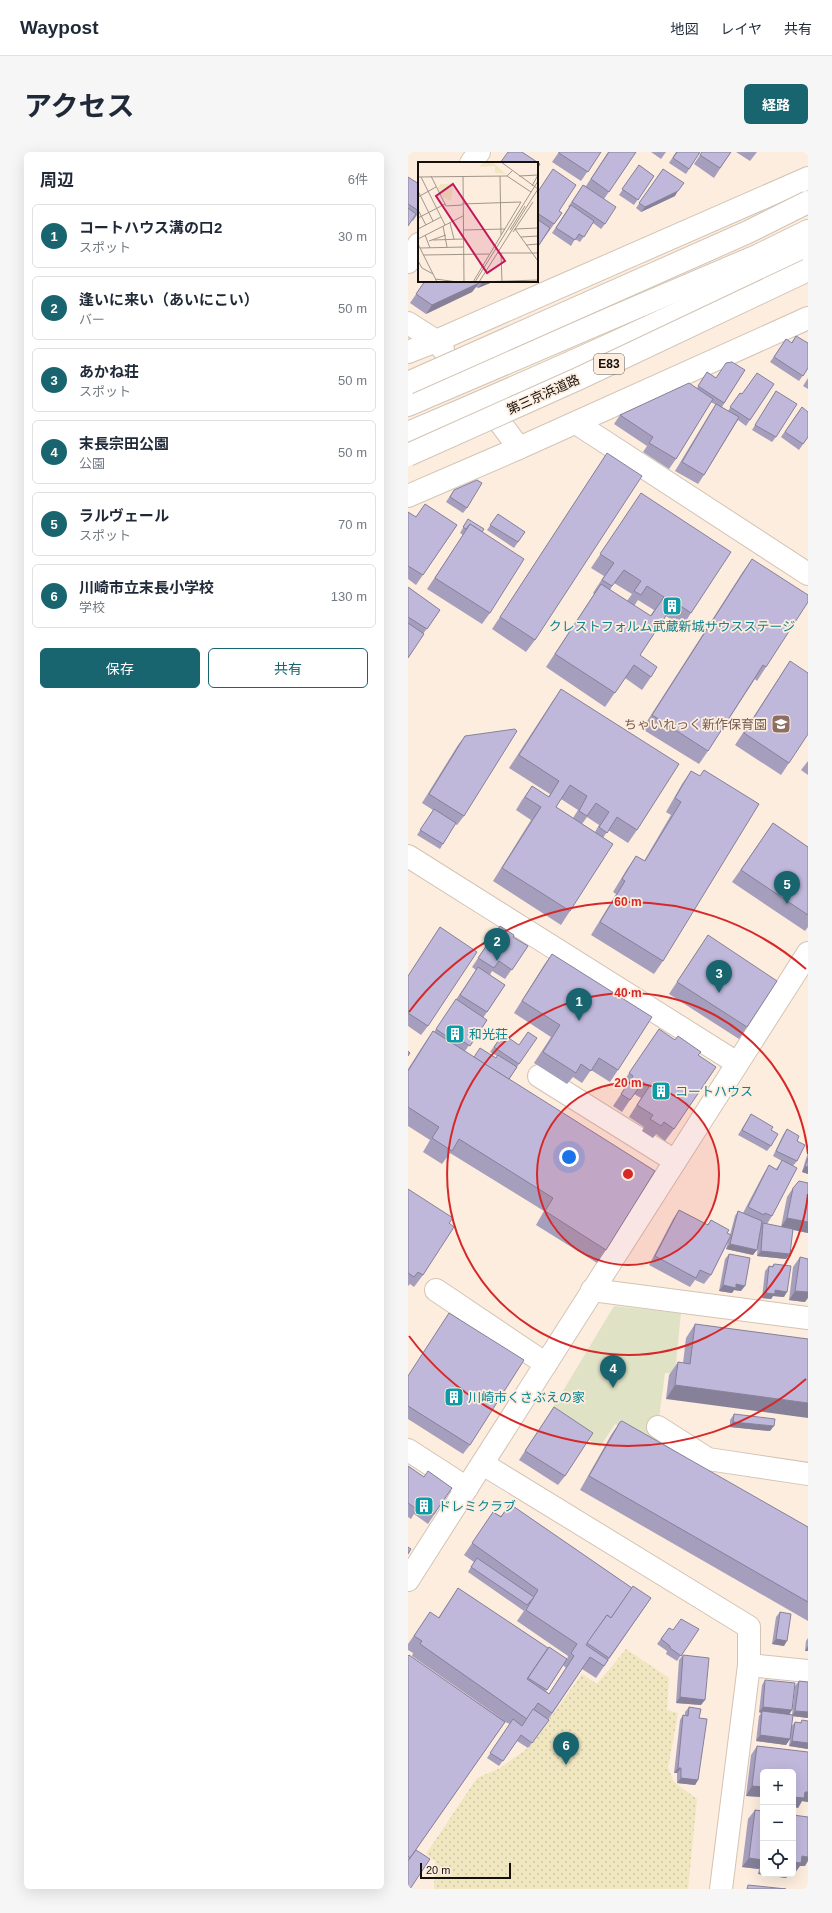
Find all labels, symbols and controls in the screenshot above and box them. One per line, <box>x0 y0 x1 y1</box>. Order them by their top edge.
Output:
text: Waypost <box>20 17 98 38</box>
text: 地図 <box>670 21 698 37</box>
text: レイヤ <box>720 21 762 37</box>
text: 共有 <box>784 21 812 37</box>
button: 経路 <box>744 84 808 124</box>
text: アクセス <box>24 91 135 122</box>
inset map <box>418 162 538 282</box>
text: 周辺 <box>40 171 74 190</box>
text: 6件 <box>348 172 368 187</box>
text: コートハウス溝の口2 <box>79 219 222 236</box>
text: 1 <box>50 229 58 244</box>
text: 30 m <box>338 229 367 244</box>
text: スポット <box>79 240 131 255</box>
text: 逢いに来い（あいにこい） <box>79 291 259 308</box>
text: 2 <box>50 301 58 316</box>
text: 50 m <box>338 301 367 316</box>
text: バー <box>79 312 105 327</box>
road number: E83 <box>594 354 624 374</box>
text: あかね荘 <box>79 363 139 380</box>
street label: 第三京浜道路 <box>505 372 582 417</box>
text: 3 <box>50 373 58 388</box>
text: 50 m <box>338 373 367 388</box>
text: スポット <box>79 384 131 399</box>
text: 末長宗田公園 <box>79 435 169 452</box>
text: 4 <box>50 445 58 460</box>
text: 50 m <box>338 445 367 460</box>
text: 公園 <box>79 456 105 471</box>
text: ラルヴェール <box>79 507 169 524</box>
text: 5 <box>50 517 58 532</box>
text: 70 m <box>338 517 367 532</box>
text: スポット <box>79 528 131 543</box>
text: 川崎市立末長小学校 <box>79 579 214 596</box>
text: 6 <box>50 589 58 604</box>
text: 130 m <box>331 589 367 604</box>
building icon: クレストフォルム武蔵新城サウスステージ <box>661 595 683 617</box>
text: 学校 <box>79 600 105 615</box>
place label: クレストフォルム武蔵新城サウスステージ <box>549 619 795 634</box>
button: 保存 <box>40 648 200 688</box>
button: 共有 <box>208 648 368 688</box>
school or university icon: ちゃいれっく新作保育園 <box>770 713 792 735</box>
place label: ちゃいれっく新作保育園 <box>624 717 767 732</box>
pin: 5 <box>774 871 800 904</box>
text: 60 m <box>614 895 642 909</box>
pin: 2 <box>484 928 510 961</box>
pin: 3 <box>706 960 732 993</box>
text: 40 m <box>614 986 642 1000</box>
pin: 1 <box>566 988 592 1021</box>
building icon: 和光荘 <box>444 1023 466 1045</box>
place label: 和光荘 <box>469 1027 508 1042</box>
text: 20 m <box>614 1076 642 1090</box>
building icon: コートハウス <box>650 1080 672 1102</box>
place label: コートハウス <box>675 1084 753 1099</box>
your location <box>559 1147 579 1167</box>
centre of rings <box>621 1167 635 1181</box>
pin: 4 <box>600 1355 626 1388</box>
building icon: 川崎市くさぶえの家 <box>443 1386 465 1408</box>
place label: 川崎市くさぶえの家 <box>468 1390 585 1405</box>
building icon: ドレミクラブ <box>413 1495 435 1517</box>
place label: ドレミクラブ <box>438 1499 516 1514</box>
pin: 6 <box>553 1732 579 1765</box>
map controls <box>760 1769 796 1877</box>
button: + <box>760 1769 796 1805</box>
button: − <box>760 1805 796 1841</box>
button: locate <box>760 1841 796 1877</box>
scale bar <box>420 1861 511 1880</box>
text: 20 m <box>426 1864 450 1876</box>

